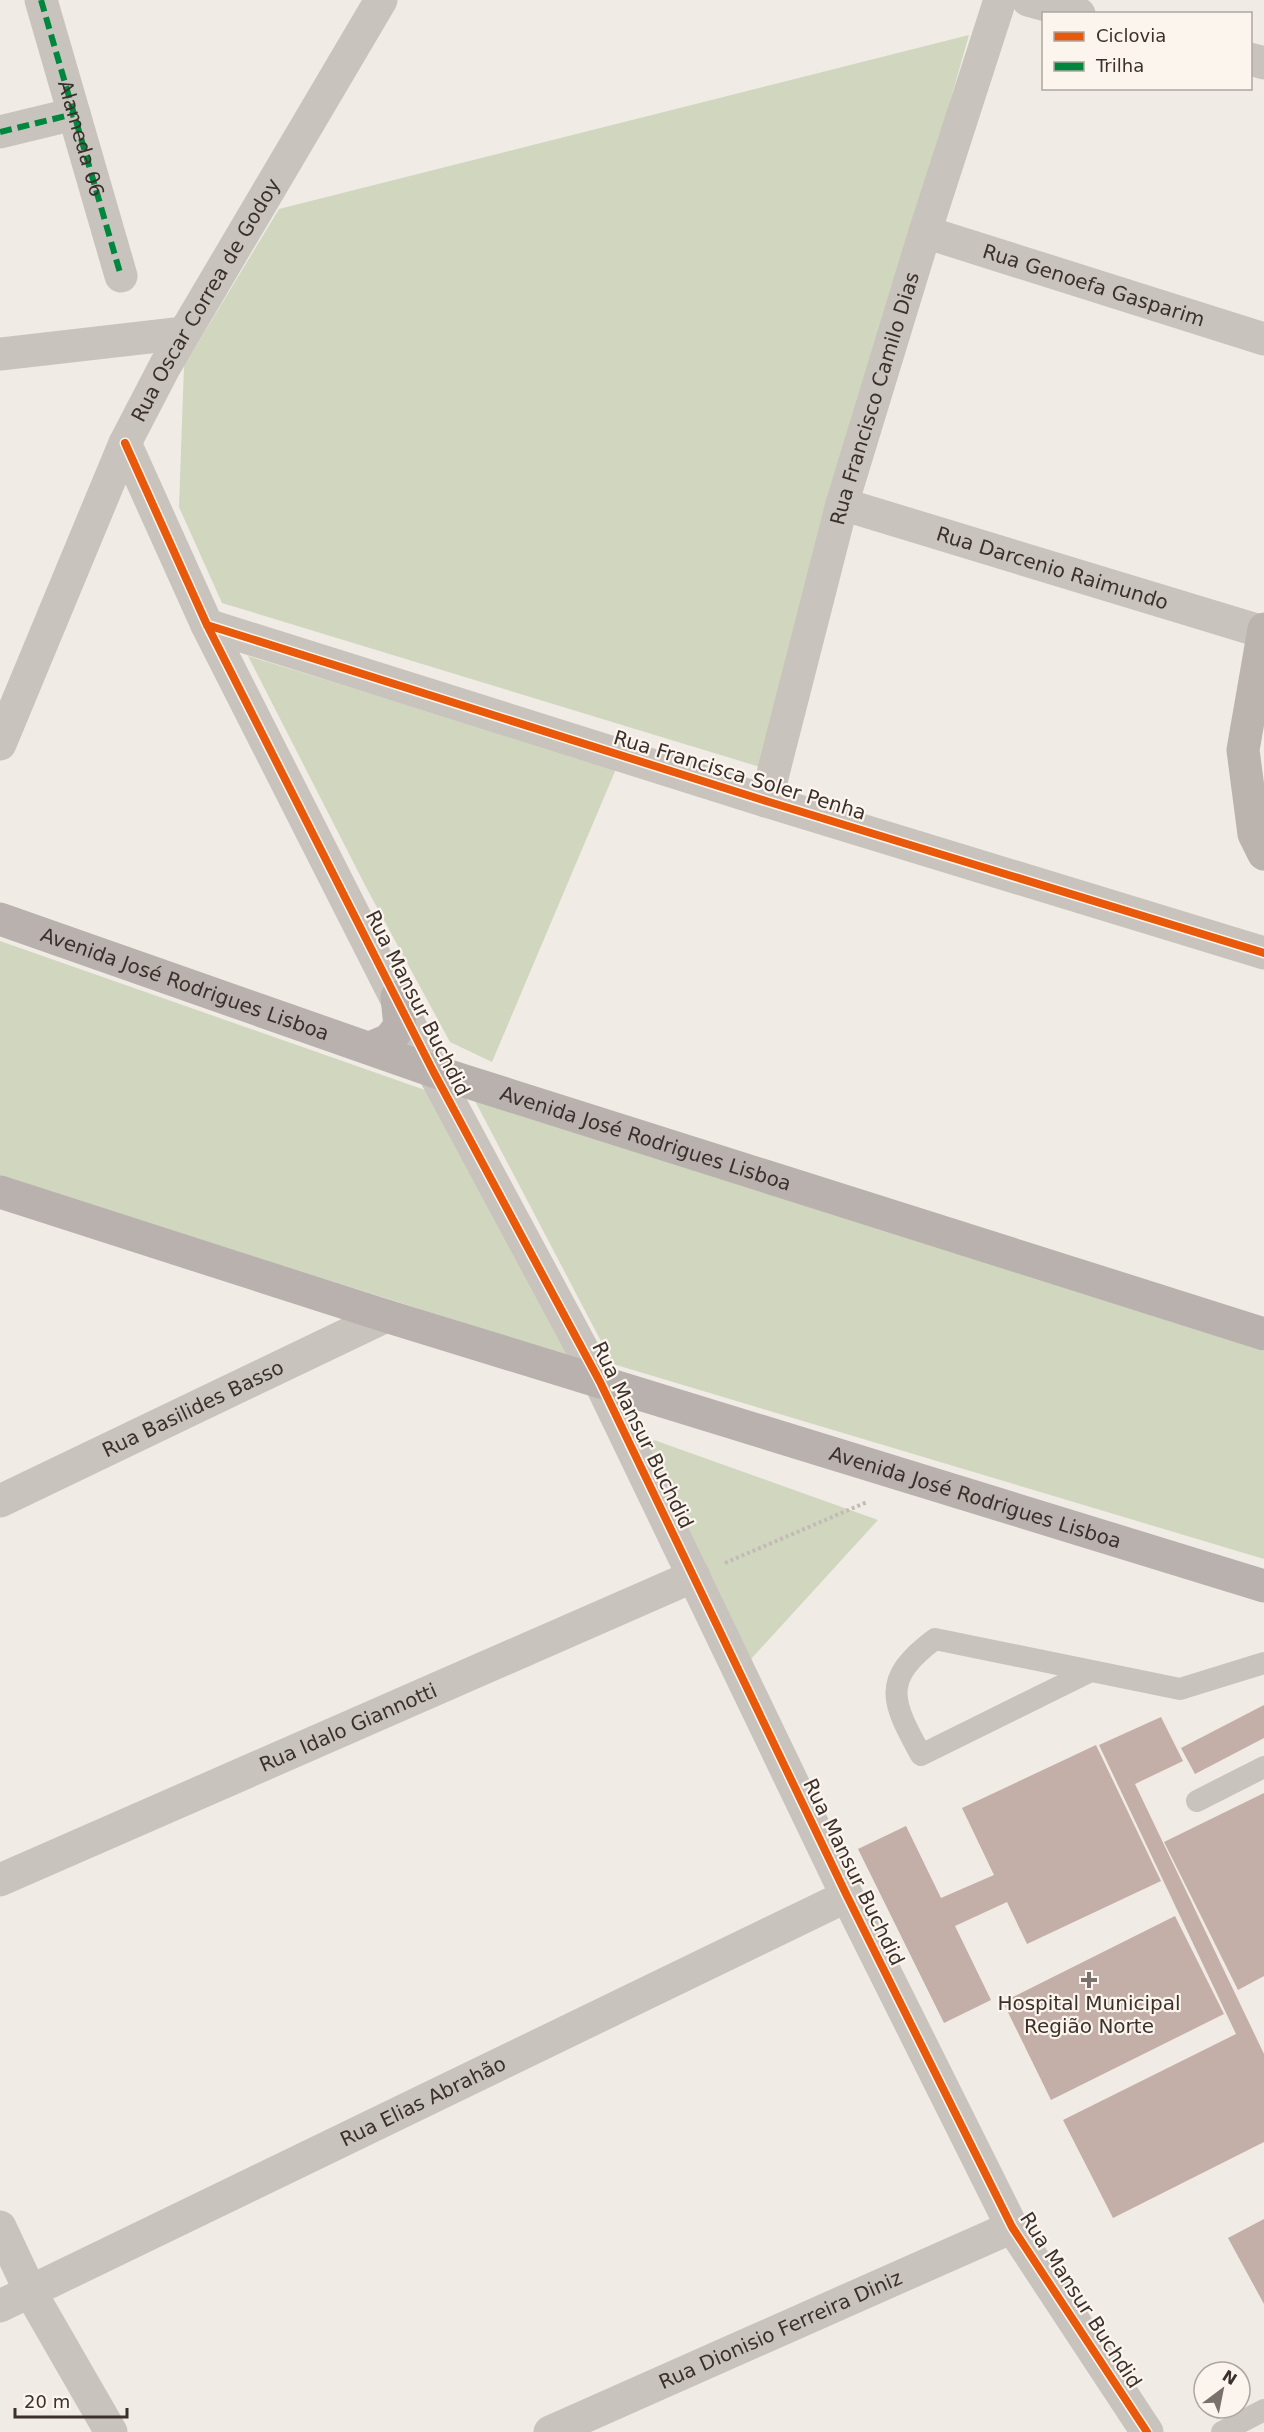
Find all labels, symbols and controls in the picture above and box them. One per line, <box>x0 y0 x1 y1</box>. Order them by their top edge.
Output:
legend <box>1042 12 1252 90</box>
text: Ciclovia <box>1096 25 1166 46</box>
text: Trilha <box>1095 55 1144 76</box>
street label: Alameda 06 <box>53 77 109 199</box>
street label: Rua Oscar Correa de Godoy <box>126 174 285 426</box>
street label: Rua Genoefa Gasparim <box>980 239 1208 332</box>
street label: Rua Francisco Camilo Dias <box>825 269 924 528</box>
street label: Rua Darcenio Raimundo <box>934 521 1171 615</box>
street label: Rua Francisca Soler Penha <box>611 725 869 825</box>
street label: Rua Mansur Buchdid <box>361 906 475 1100</box>
street label: Avenida José Rodrigues Lisboa <box>37 922 332 1046</box>
street label: Avenida José Rodrigues Lisboa <box>497 1081 794 1196</box>
street label: Rua Mansur Buchdid <box>587 1338 699 1532</box>
street label: Rua Basilides Basso <box>98 1355 288 1462</box>
street label: Avenida José Rodrigues Lisboa <box>826 1441 1124 1553</box>
street label: Rua Idalo Giannotti <box>256 1678 441 1777</box>
street label: Rua Mansur Buchdid <box>798 1775 910 1969</box>
marker: Hospital Municipal Região Norte <box>1080 1971 1098 1989</box>
place label: Hospital Municipal Região Norte <box>997 1991 1181 2038</box>
street label: Rua Elias Abrahão <box>336 2051 510 2152</box>
street label: Rua Mansur Buchdid <box>1015 2207 1147 2393</box>
street label: Rua Dionisio Ferreira Diniz <box>655 2265 906 2394</box>
north arrow <box>1192 2360 1252 2420</box>
text: N <box>1219 2366 1240 2389</box>
scale bar <box>15 2381 128 2419</box>
text: 20 m <box>24 2391 70 2412</box>

